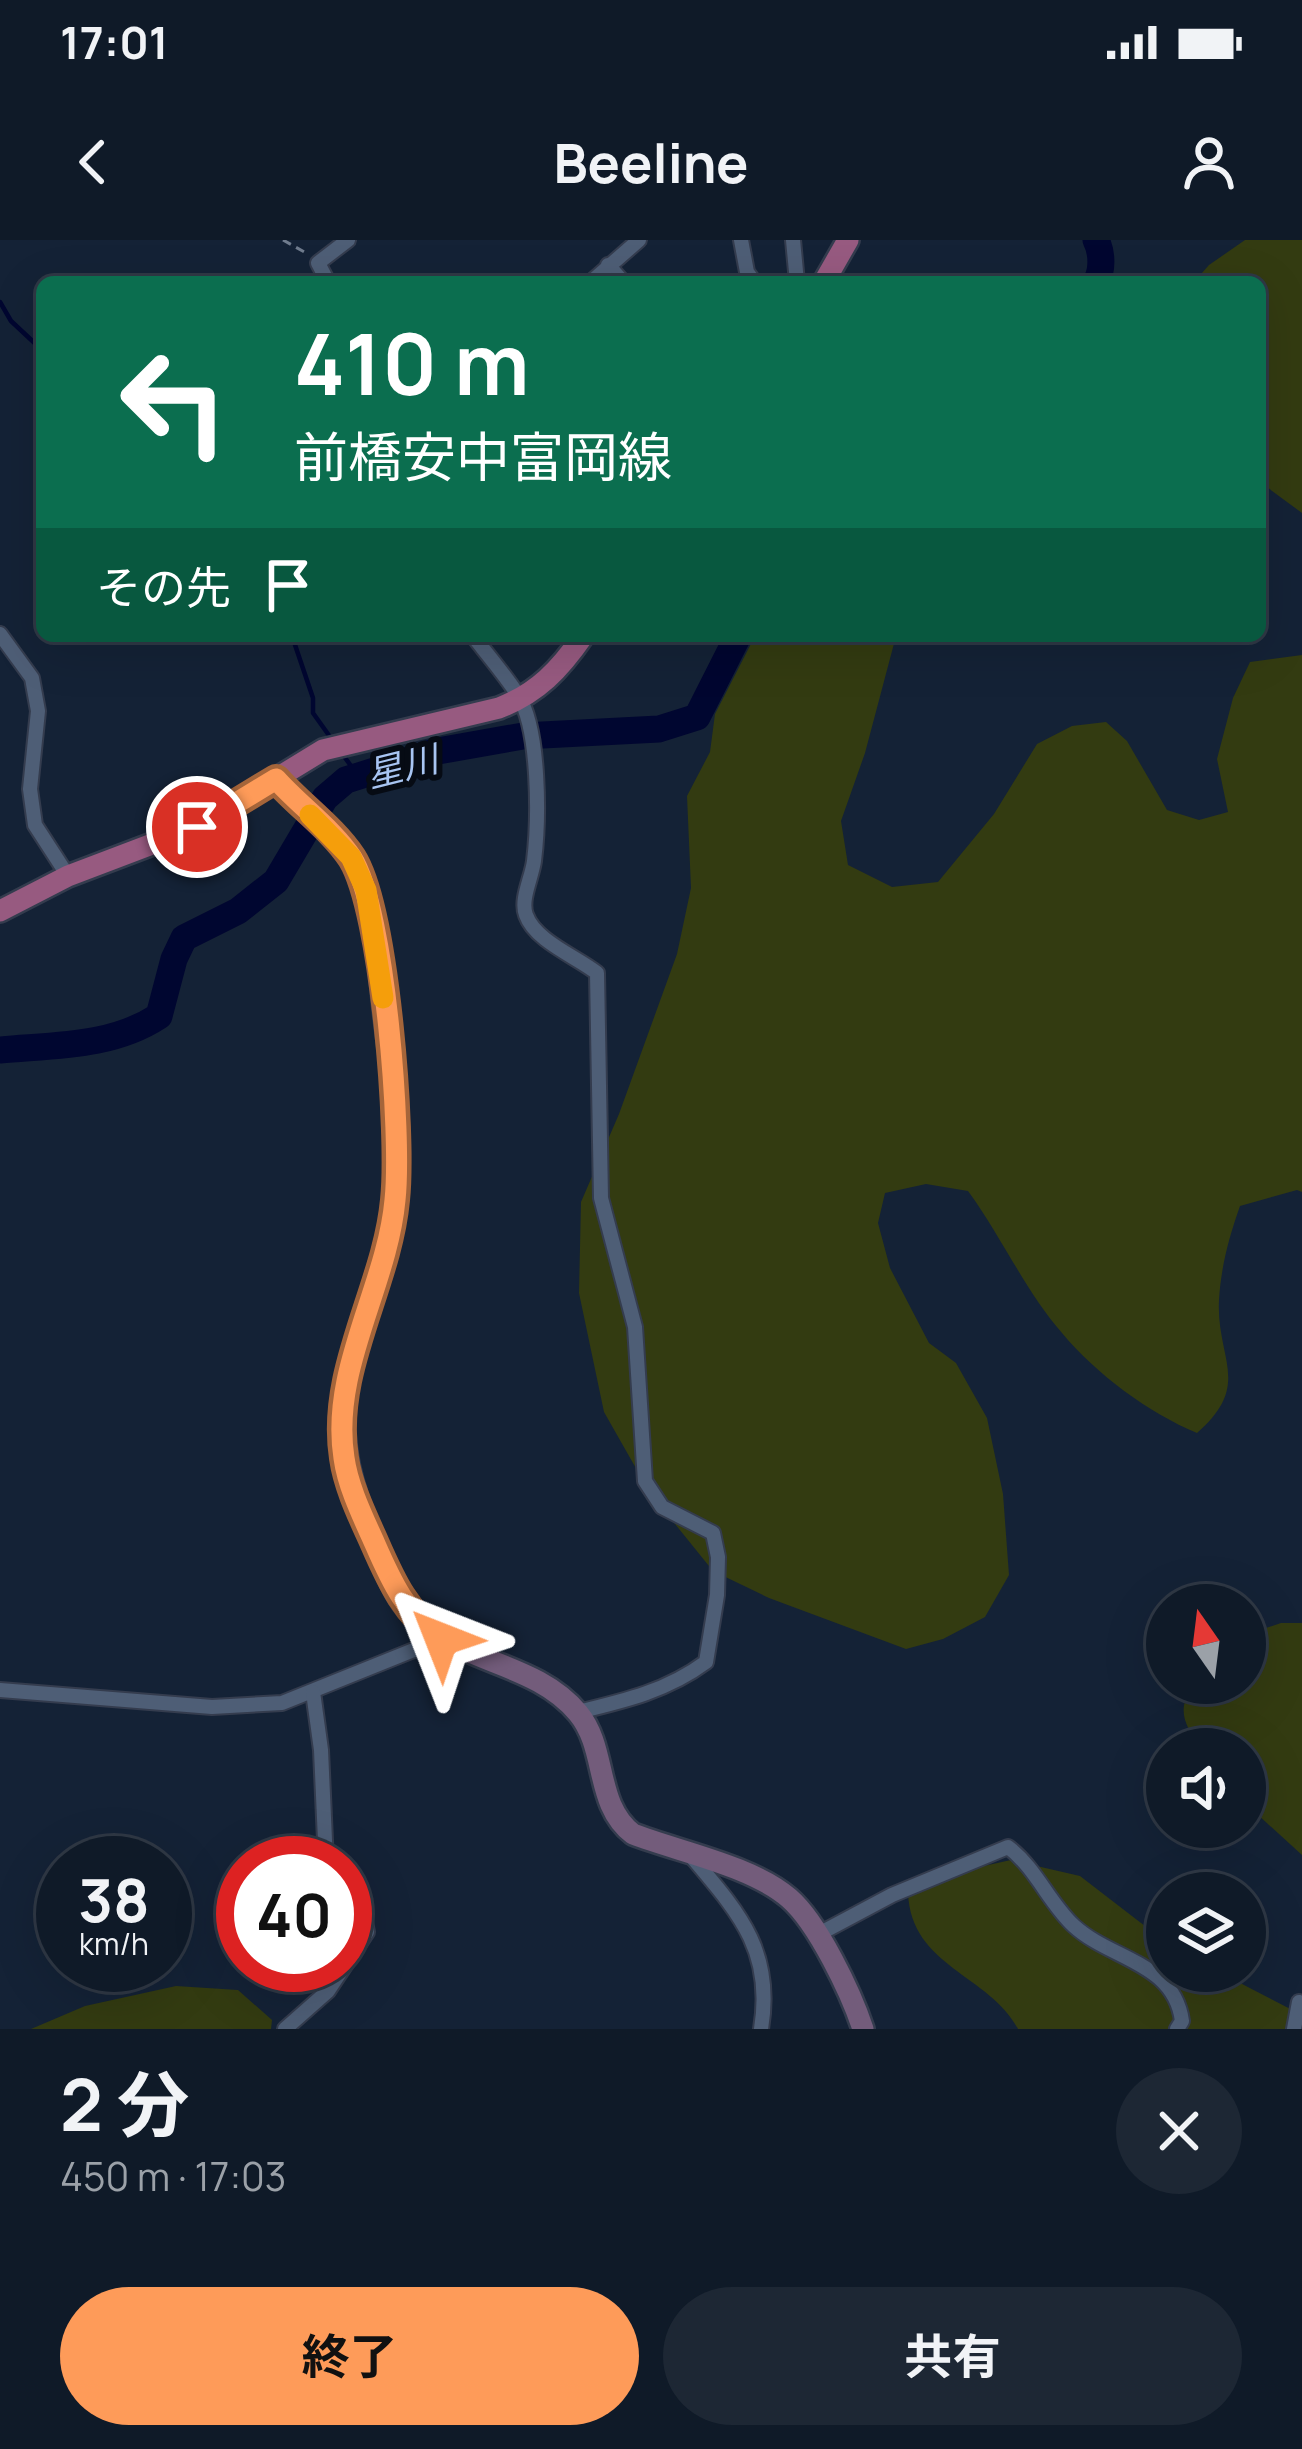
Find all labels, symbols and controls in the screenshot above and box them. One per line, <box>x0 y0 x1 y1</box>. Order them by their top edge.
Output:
text: 17:01 <box>60 11 168 73</box>
text: Beeline <box>553 125 749 199</box>
icon: back <box>60 129 126 195</box>
icon: person <box>1176 129 1242 195</box>
text: 410 m <box>294 305 530 420</box>
icon: left <box>96 324 252 480</box>
text: 前橋安中富岡線 <box>294 419 672 493</box>
icon: arrive <box>255 552 321 618</box>
text: その先 <box>96 556 231 618</box>
water label: 星川 <box>361 733 447 798</box>
pin <box>146 776 248 878</box>
icon: arrive <box>164 794 230 860</box>
position arrow <box>378 1576 504 1702</box>
north arrow <box>1146 1584 1266 1704</box>
map controls <box>1146 1584 1266 1992</box>
button: sound <box>1146 1728 1266 1848</box>
speed limit sign: 40 <box>216 1836 372 1992</box>
text: 38 <box>78 1858 150 1940</box>
button: layers <box>1146 1872 1266 1992</box>
text: km/h <box>79 1923 149 1964</box>
text: 2 分 <box>60 2054 189 2153</box>
button: close <box>1116 2068 1242 2194</box>
text: 450 m · 17:03 <box>60 2149 286 2203</box>
button: 終了 <box>60 2287 639 2425</box>
button: 共有 <box>663 2287 1242 2425</box>

